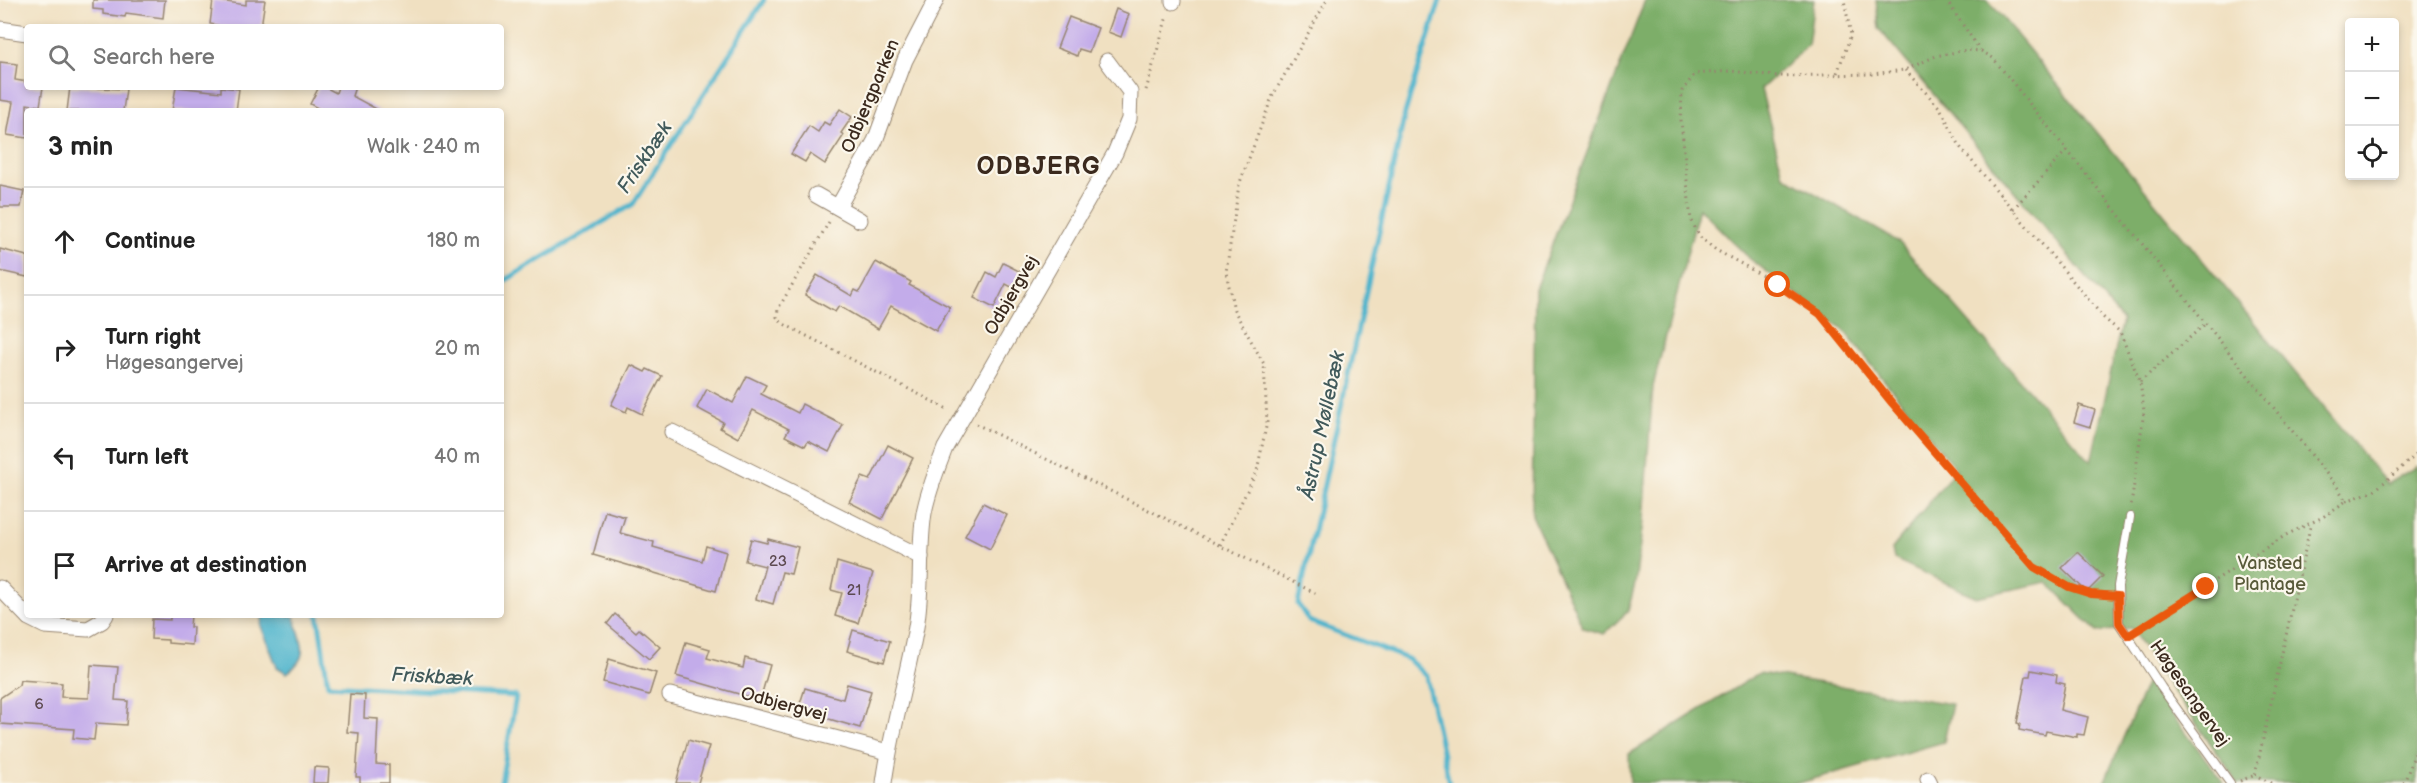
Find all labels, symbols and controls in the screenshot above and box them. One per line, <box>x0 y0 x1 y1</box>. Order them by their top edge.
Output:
map controls <box>2345 18 2399 180</box>
button: + <box>2345 18 2399 72</box>
search box <box>24 24 504 90</box>
street label: Odbjergparken <box>837 36 904 156</box>
icon: search <box>45 41 78 74</box>
text: Search here <box>93 44 215 71</box>
button: − <box>2345 72 2399 126</box>
water label: Friskbæk <box>612 116 678 198</box>
button: locate <box>2345 126 2399 180</box>
text: 3 min <box>48 132 113 163</box>
text: Walk · 240 m <box>367 135 480 159</box>
district label: ODBJERG <box>977 152 1101 181</box>
icon: ahead <box>48 225 81 258</box>
text: Continue <box>105 228 195 255</box>
text: 180 m <box>427 229 480 253</box>
street label: Odbjergvej <box>980 252 1043 339</box>
route start <box>1764 271 1790 297</box>
text: Turn right <box>105 324 201 351</box>
icon: right <box>48 333 81 366</box>
text: 20 m <box>435 337 480 361</box>
water label: Åstrup Møllebæk <box>1293 347 1351 502</box>
text: Høgesangervej <box>105 351 243 375</box>
icon: left <box>48 441 81 474</box>
text: Turn left <box>105 444 189 471</box>
text: 40 m <box>434 445 480 469</box>
icon: arrive <box>48 549 81 582</box>
text: Arrive at destination <box>105 552 307 579</box>
house number: 23 <box>769 552 787 571</box>
park label: Vansted Plantage <box>2234 553 2306 595</box>
route end <box>2192 573 2218 599</box>
house number: 21 <box>847 581 861 600</box>
street label: Høgesangervej <box>2145 636 2234 750</box>
water label: Friskbæk <box>391 663 474 691</box>
street label: Odbjergvej <box>738 683 829 726</box>
house number: 6 <box>34 695 44 714</box>

